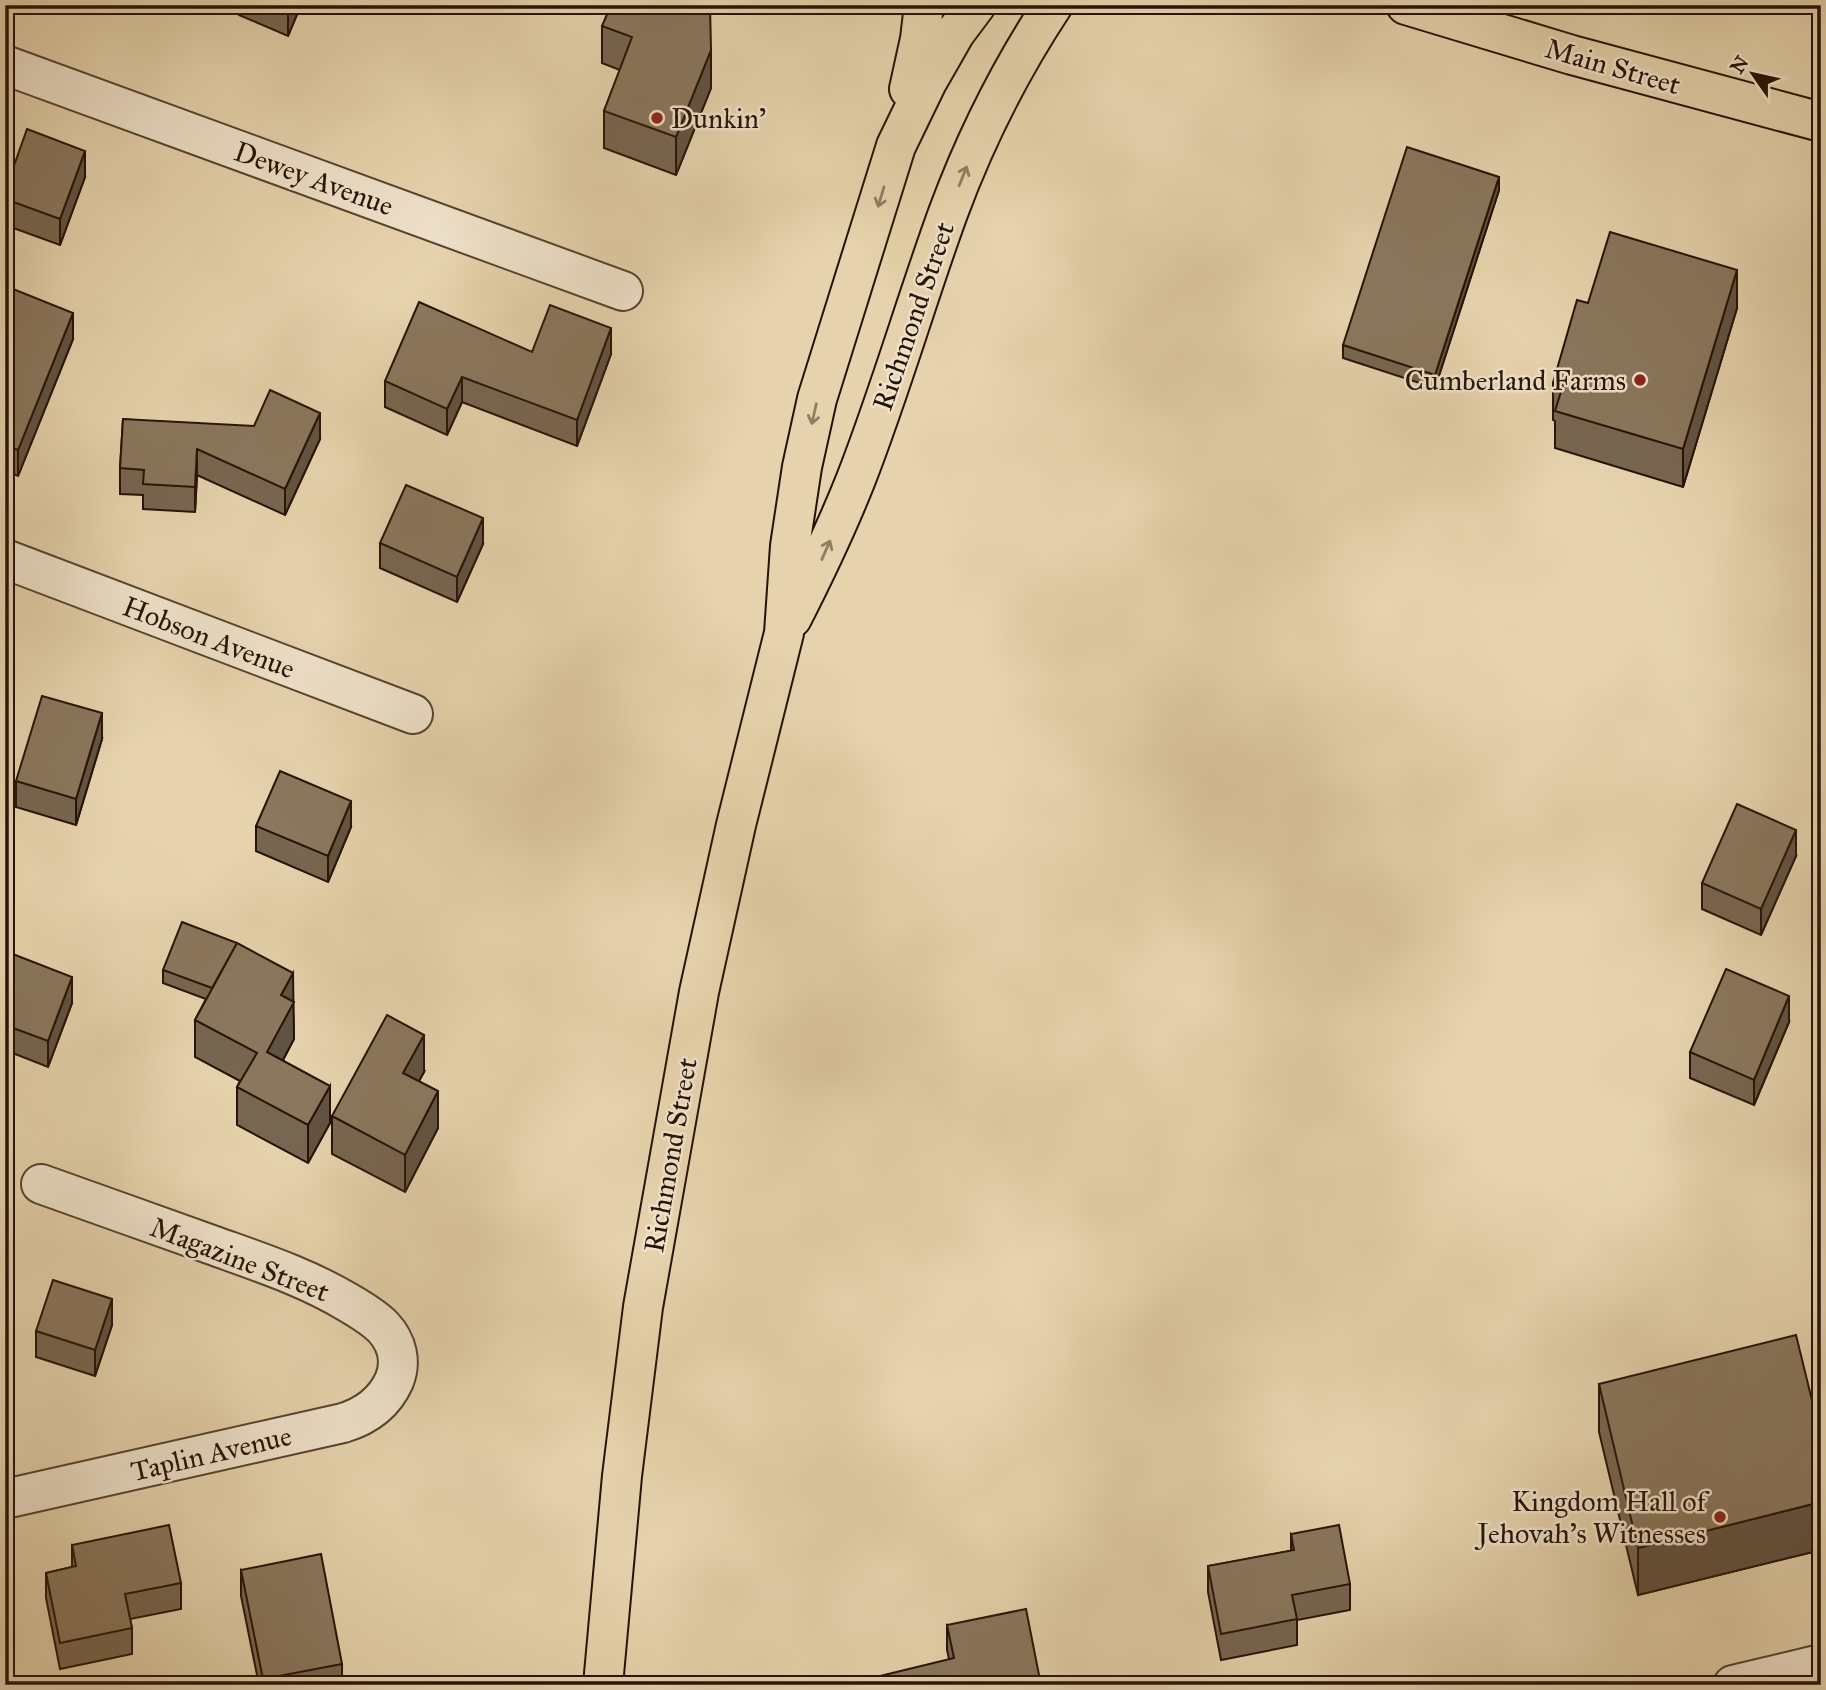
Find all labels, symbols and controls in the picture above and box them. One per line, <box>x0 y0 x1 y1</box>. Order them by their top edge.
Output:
street label: Main Street <box>1541 30 1685 103</box>
north arrow <box>1717 38 1787 108</box>
text: N <box>1725 52 1753 78</box>
place label: Dunkin' <box>671 101 766 136</box>
marker: Dunkin' <box>649 110 665 126</box>
street label: Dewey Avenue <box>230 134 398 223</box>
one-way arrow <box>958 165 971 187</box>
one-way arrow <box>873 185 886 207</box>
street label: Richmond Street <box>865 217 962 415</box>
place label: Cumberland Farms <box>1405 363 1626 398</box>
marker: Cumberland Farms <box>1632 372 1648 388</box>
one-way arrow <box>807 402 820 425</box>
one-way arrow <box>820 540 833 561</box>
street label: Hobson Avenue <box>118 589 300 686</box>
street label: Richmond Street <box>636 1055 705 1255</box>
street label: Magazine Street <box>146 1209 334 1310</box>
street label: Taplin Avenue <box>127 1418 295 1489</box>
place label: Kingdom Hall of Jehovah's Witnesses <box>1474 1484 1711 1551</box>
marker: Kingdom Hall of Jehovah's Witnesses <box>1712 1509 1728 1525</box>

